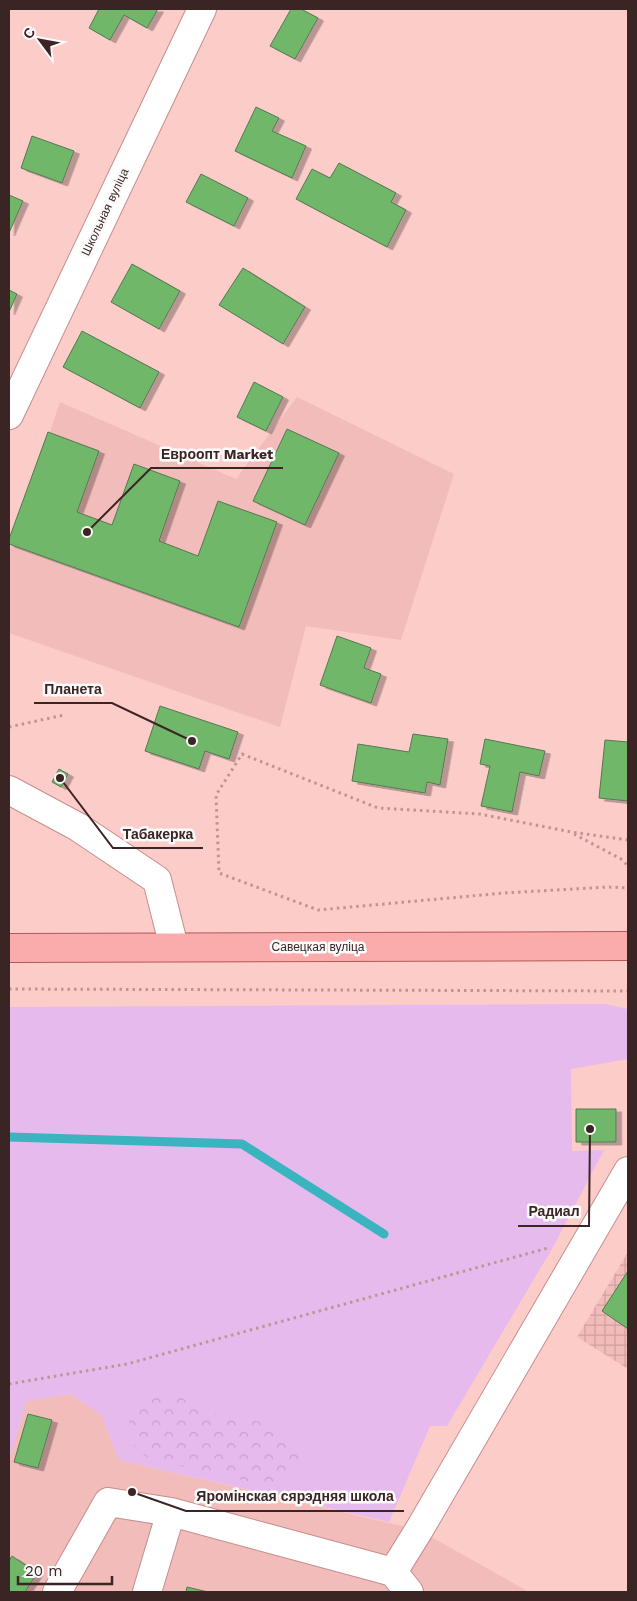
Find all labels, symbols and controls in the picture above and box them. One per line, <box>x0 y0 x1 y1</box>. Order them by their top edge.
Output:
north arrow <box>15 15 65 65</box>
text: С <box>20 25 38 42</box>
street label: Школьная вуліца <box>79 166 132 258</box>
callout: Евроопт Market <box>151 439 283 468</box>
text: Евроопт Market <box>161 446 273 462</box>
callout: Планета <box>34 674 112 703</box>
text: Планета <box>44 681 102 697</box>
callout: Табакерка <box>113 819 203 848</box>
text: Табакерка <box>123 826 193 842</box>
street label: Савецкая вуліца <box>271 940 365 954</box>
callout: Радиал <box>518 1197 589 1226</box>
text: Радиал <box>528 1203 580 1219</box>
callout: Яромінская сярэдняя школа <box>186 1482 404 1511</box>
text: Яромінская сярэдняя школа <box>196 1488 394 1504</box>
scale bar <box>18 1554 111 1586</box>
text: 20 m <box>25 1562 63 1580</box>

